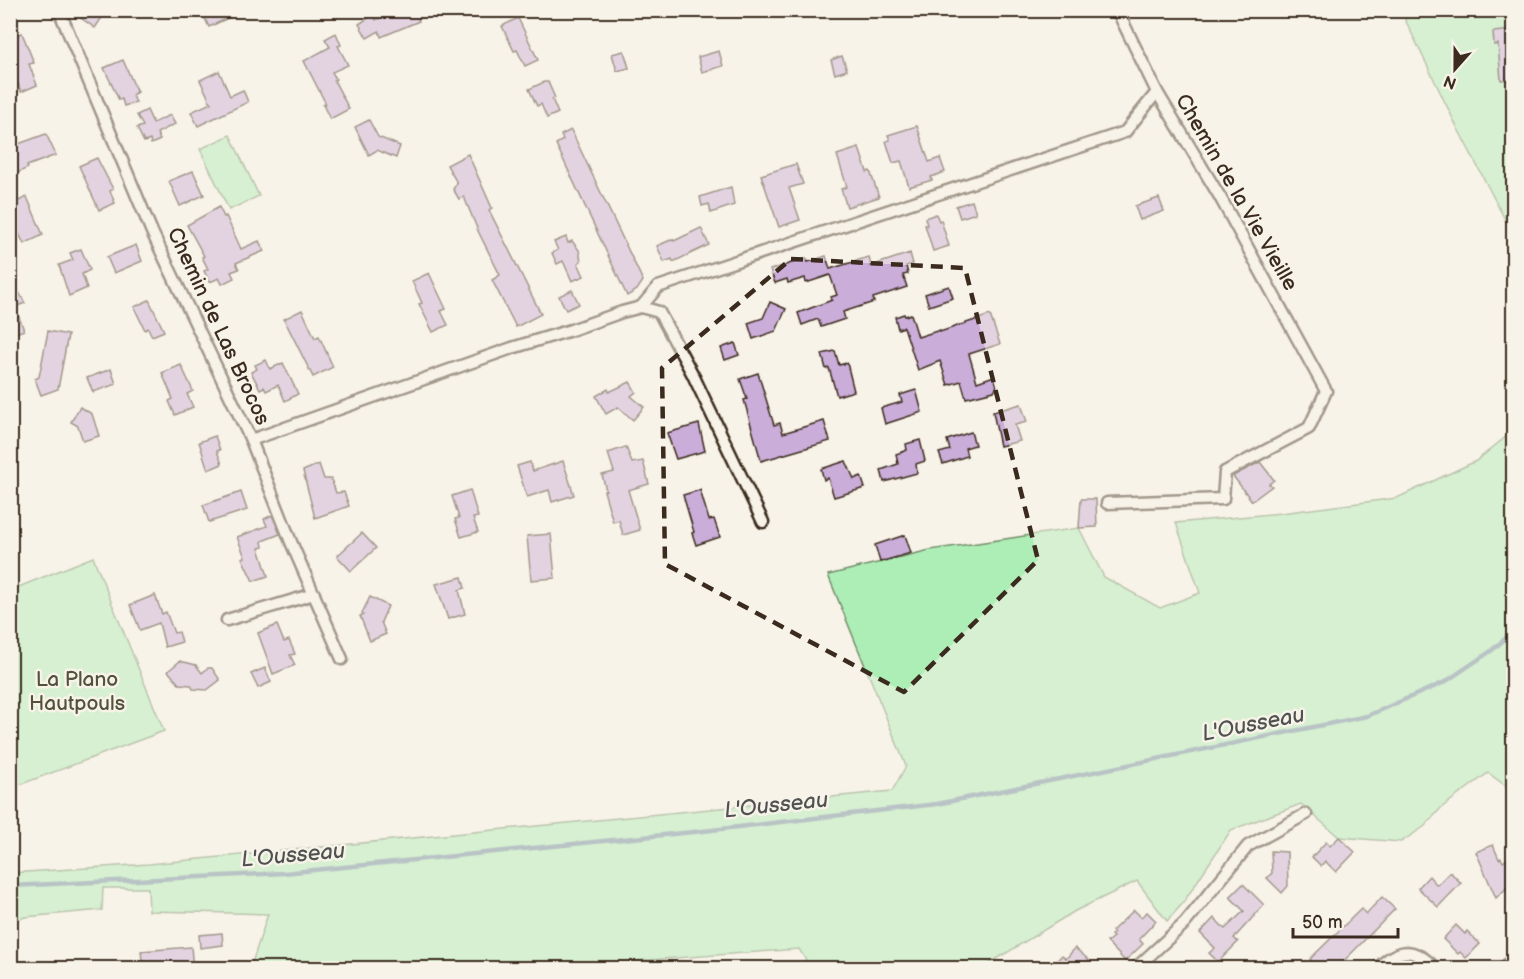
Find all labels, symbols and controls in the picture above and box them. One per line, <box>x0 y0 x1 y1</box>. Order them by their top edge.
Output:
north arrow <box>1425 39 1485 99</box>
text: N <box>1441 71 1459 93</box>
street label: Chemin de la Vie Vieille <box>1170 90 1303 295</box>
street label: Chemin de Las Brocos <box>162 223 275 429</box>
park label: La Plano Hautpouls <box>29 667 125 716</box>
water label: L'Ousseau <box>1200 701 1307 748</box>
water label: L'Ousseau <box>723 787 829 824</box>
water label: L'Ousseau <box>240 838 346 873</box>
scale bar <box>1293 901 1398 939</box>
text: 50 m <box>1302 912 1343 933</box>

